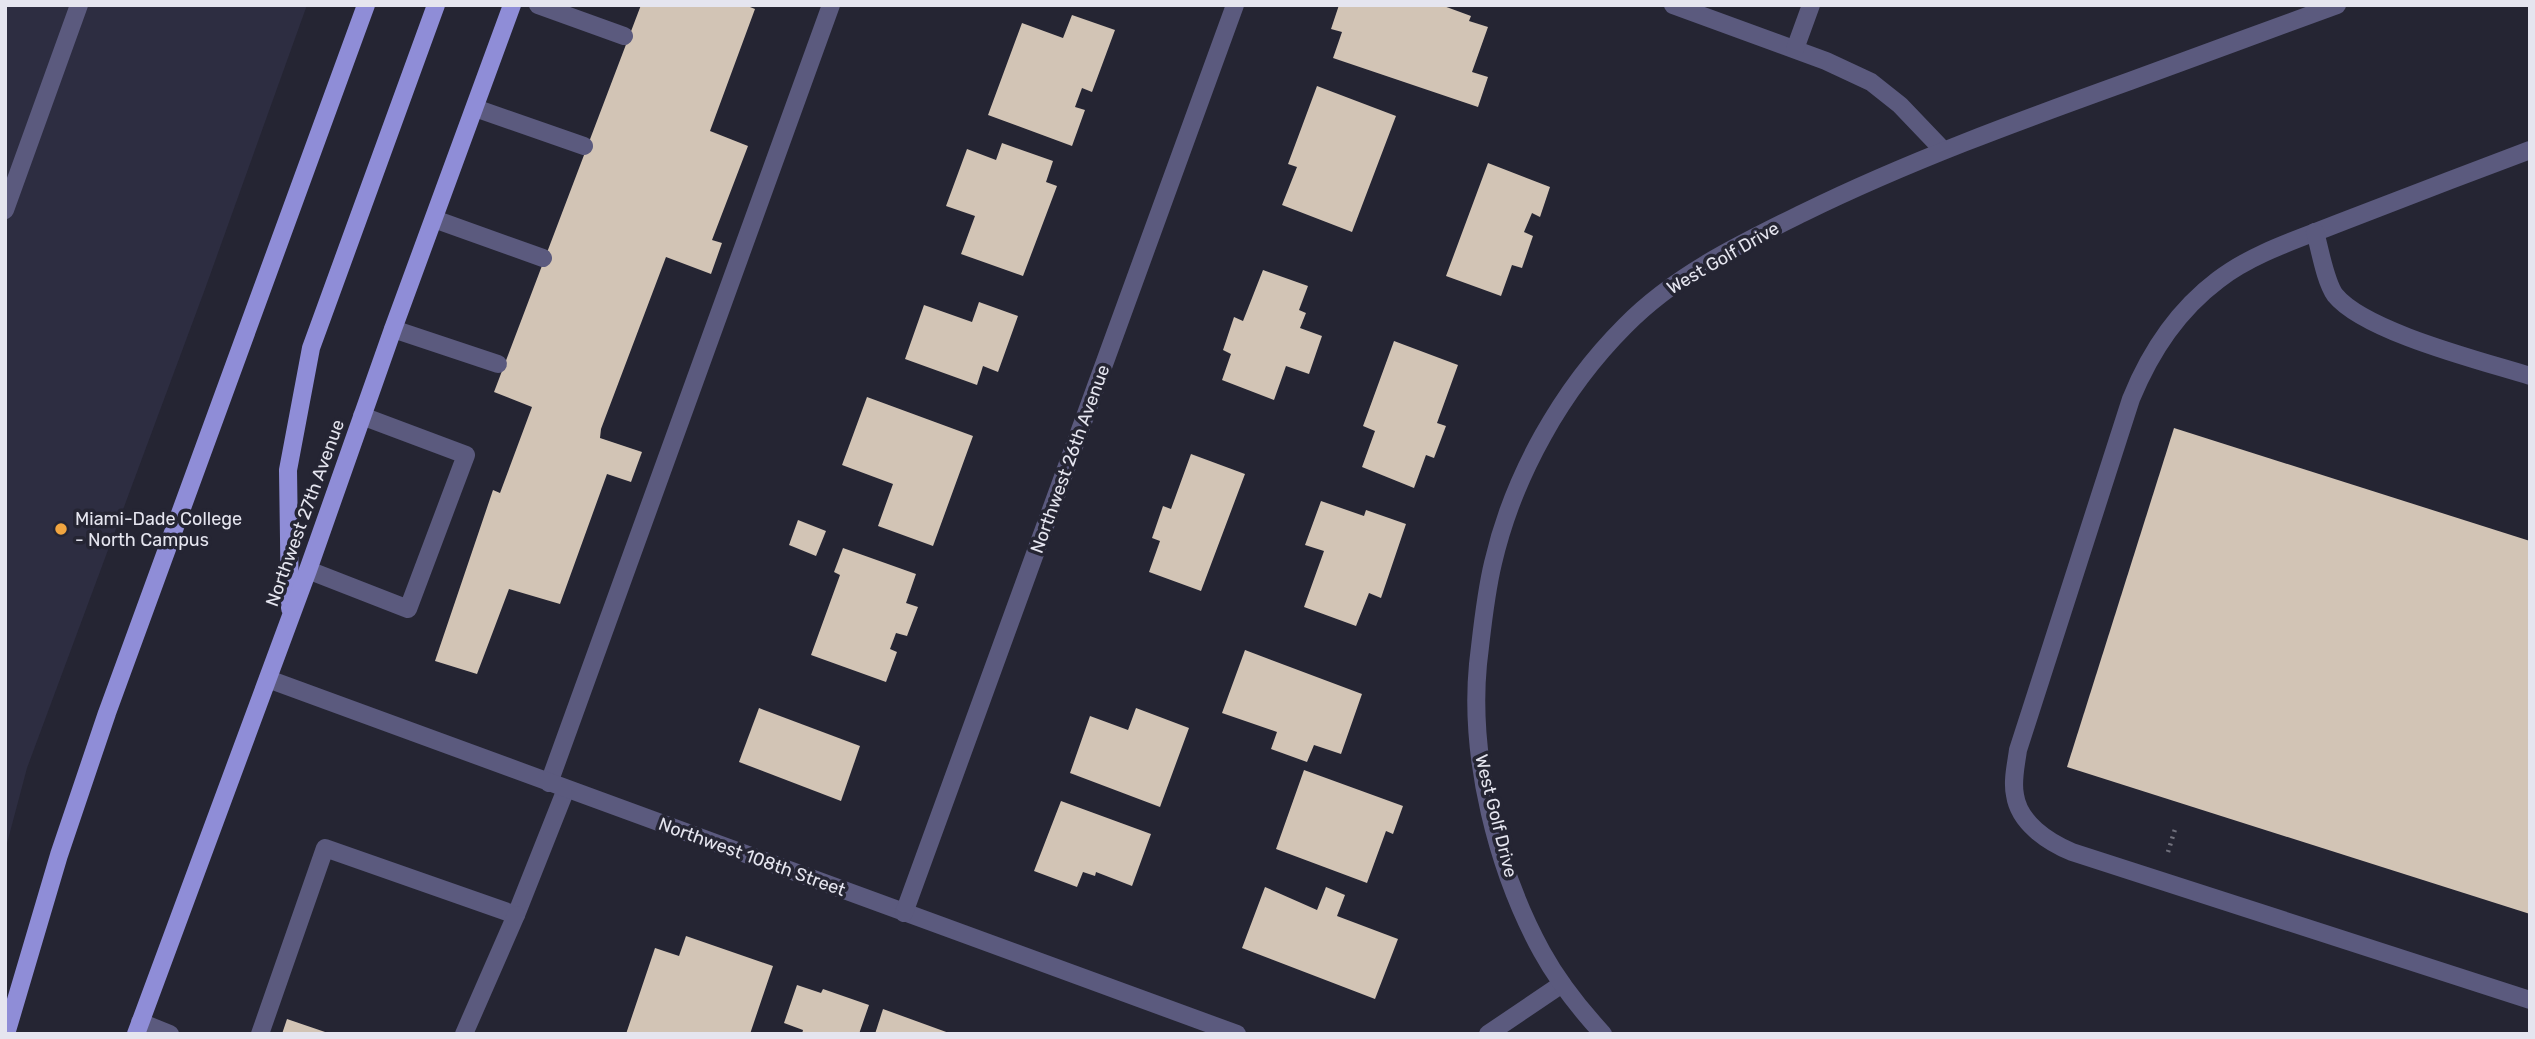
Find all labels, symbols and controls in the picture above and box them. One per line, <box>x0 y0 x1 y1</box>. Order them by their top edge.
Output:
street label: West Golf Drive <box>1663 217 1783 299</box>
street label: Northwest 26th Avenue <box>1026 362 1114 556</box>
street label: Northwest 27th Avenue <box>261 417 349 609</box>
place label: Miami-Dade College - North Campus <box>75 508 242 551</box>
marker: Miami-Dade College - North Campus <box>53 521 69 537</box>
street label: West Golf Drive <box>1470 752 1522 880</box>
street label: Northwest 108th Street <box>655 813 849 901</box>

